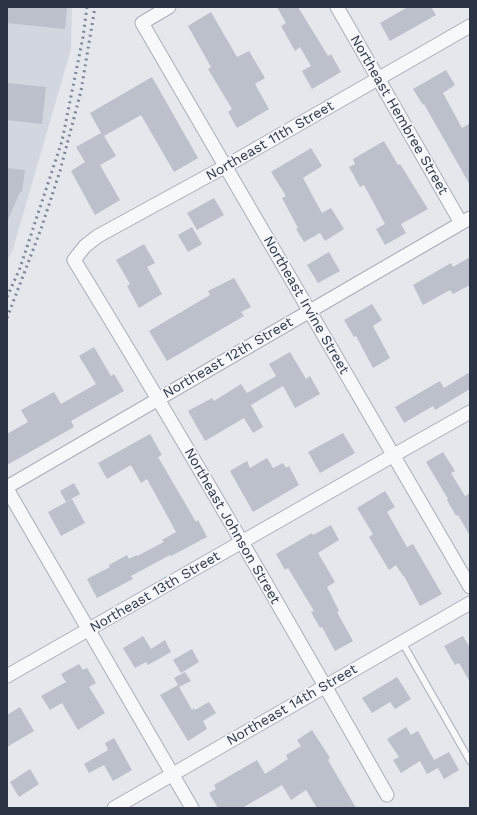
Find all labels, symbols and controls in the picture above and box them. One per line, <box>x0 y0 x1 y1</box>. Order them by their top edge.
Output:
street label: Northeast Hembree Street <box>346 32 452 198</box>
street label: Northeast 11th Street <box>203 98 337 184</box>
street label: Northeast Irvine Street <box>260 233 352 377</box>
street label: Northeast 12th Street <box>160 314 296 402</box>
street label: Northeast Johnson Street <box>180 445 284 607</box>
street label: Northeast 13th Street <box>87 548 223 636</box>
street label: Northeast 14th Street <box>224 661 360 749</box>

